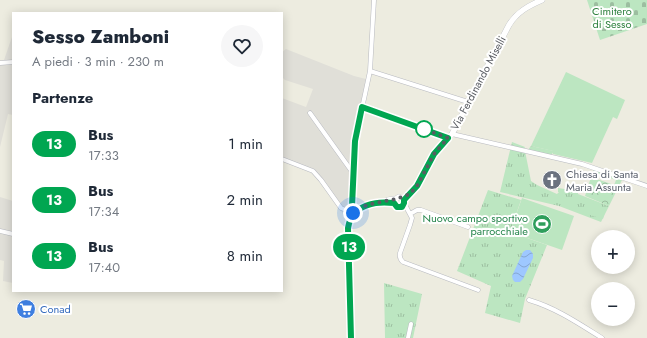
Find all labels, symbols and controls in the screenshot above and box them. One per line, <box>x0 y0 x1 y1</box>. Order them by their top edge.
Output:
park label: Cimitero di Sesso <box>592 3 632 32</box>
text: Sesso Zamboni <box>32 23 169 50</box>
button: heart <box>221 25 263 67</box>
street label: Via Ferdinando Miselli <box>446 33 510 133</box>
text: A piedi · 3 min · 230 m <box>32 52 164 71</box>
text: Partenze <box>32 87 93 109</box>
unlabelled marker <box>415 120 433 138</box>
text: Bus <box>88 124 113 146</box>
text: 1 min <box>228 133 263 155</box>
text: 13 <box>46 134 62 154</box>
text: 17:33 <box>88 146 119 165</box>
place label: Chiesa di Santa Maria Assunta <box>566 166 638 195</box>
church icon: Chiesa di Santa Maria Assunta <box>541 169 563 191</box>
text: Bus <box>88 180 113 202</box>
text: 2 min <box>226 189 263 211</box>
text: 13 <box>46 190 62 210</box>
text: 17:34 <box>88 202 119 221</box>
your location <box>343 203 363 223</box>
place label: Nuovo campo sportivo parrocchiale <box>423 210 528 239</box>
sports icon: Nuovo campo sportivo parrocchiale <box>531 213 553 235</box>
map controls <box>591 230 635 326</box>
button: + <box>591 230 635 274</box>
line badge: 13 <box>331 234 367 260</box>
text: Bus <box>88 236 113 258</box>
text: 13 <box>341 237 357 257</box>
text: 8 min <box>227 245 263 267</box>
text: 13 <box>46 246 62 266</box>
text: 17:40 <box>88 258 120 277</box>
button: − <box>591 282 635 326</box>
supermarket icon: Conad <box>15 298 37 320</box>
place label: Conad <box>40 301 71 317</box>

